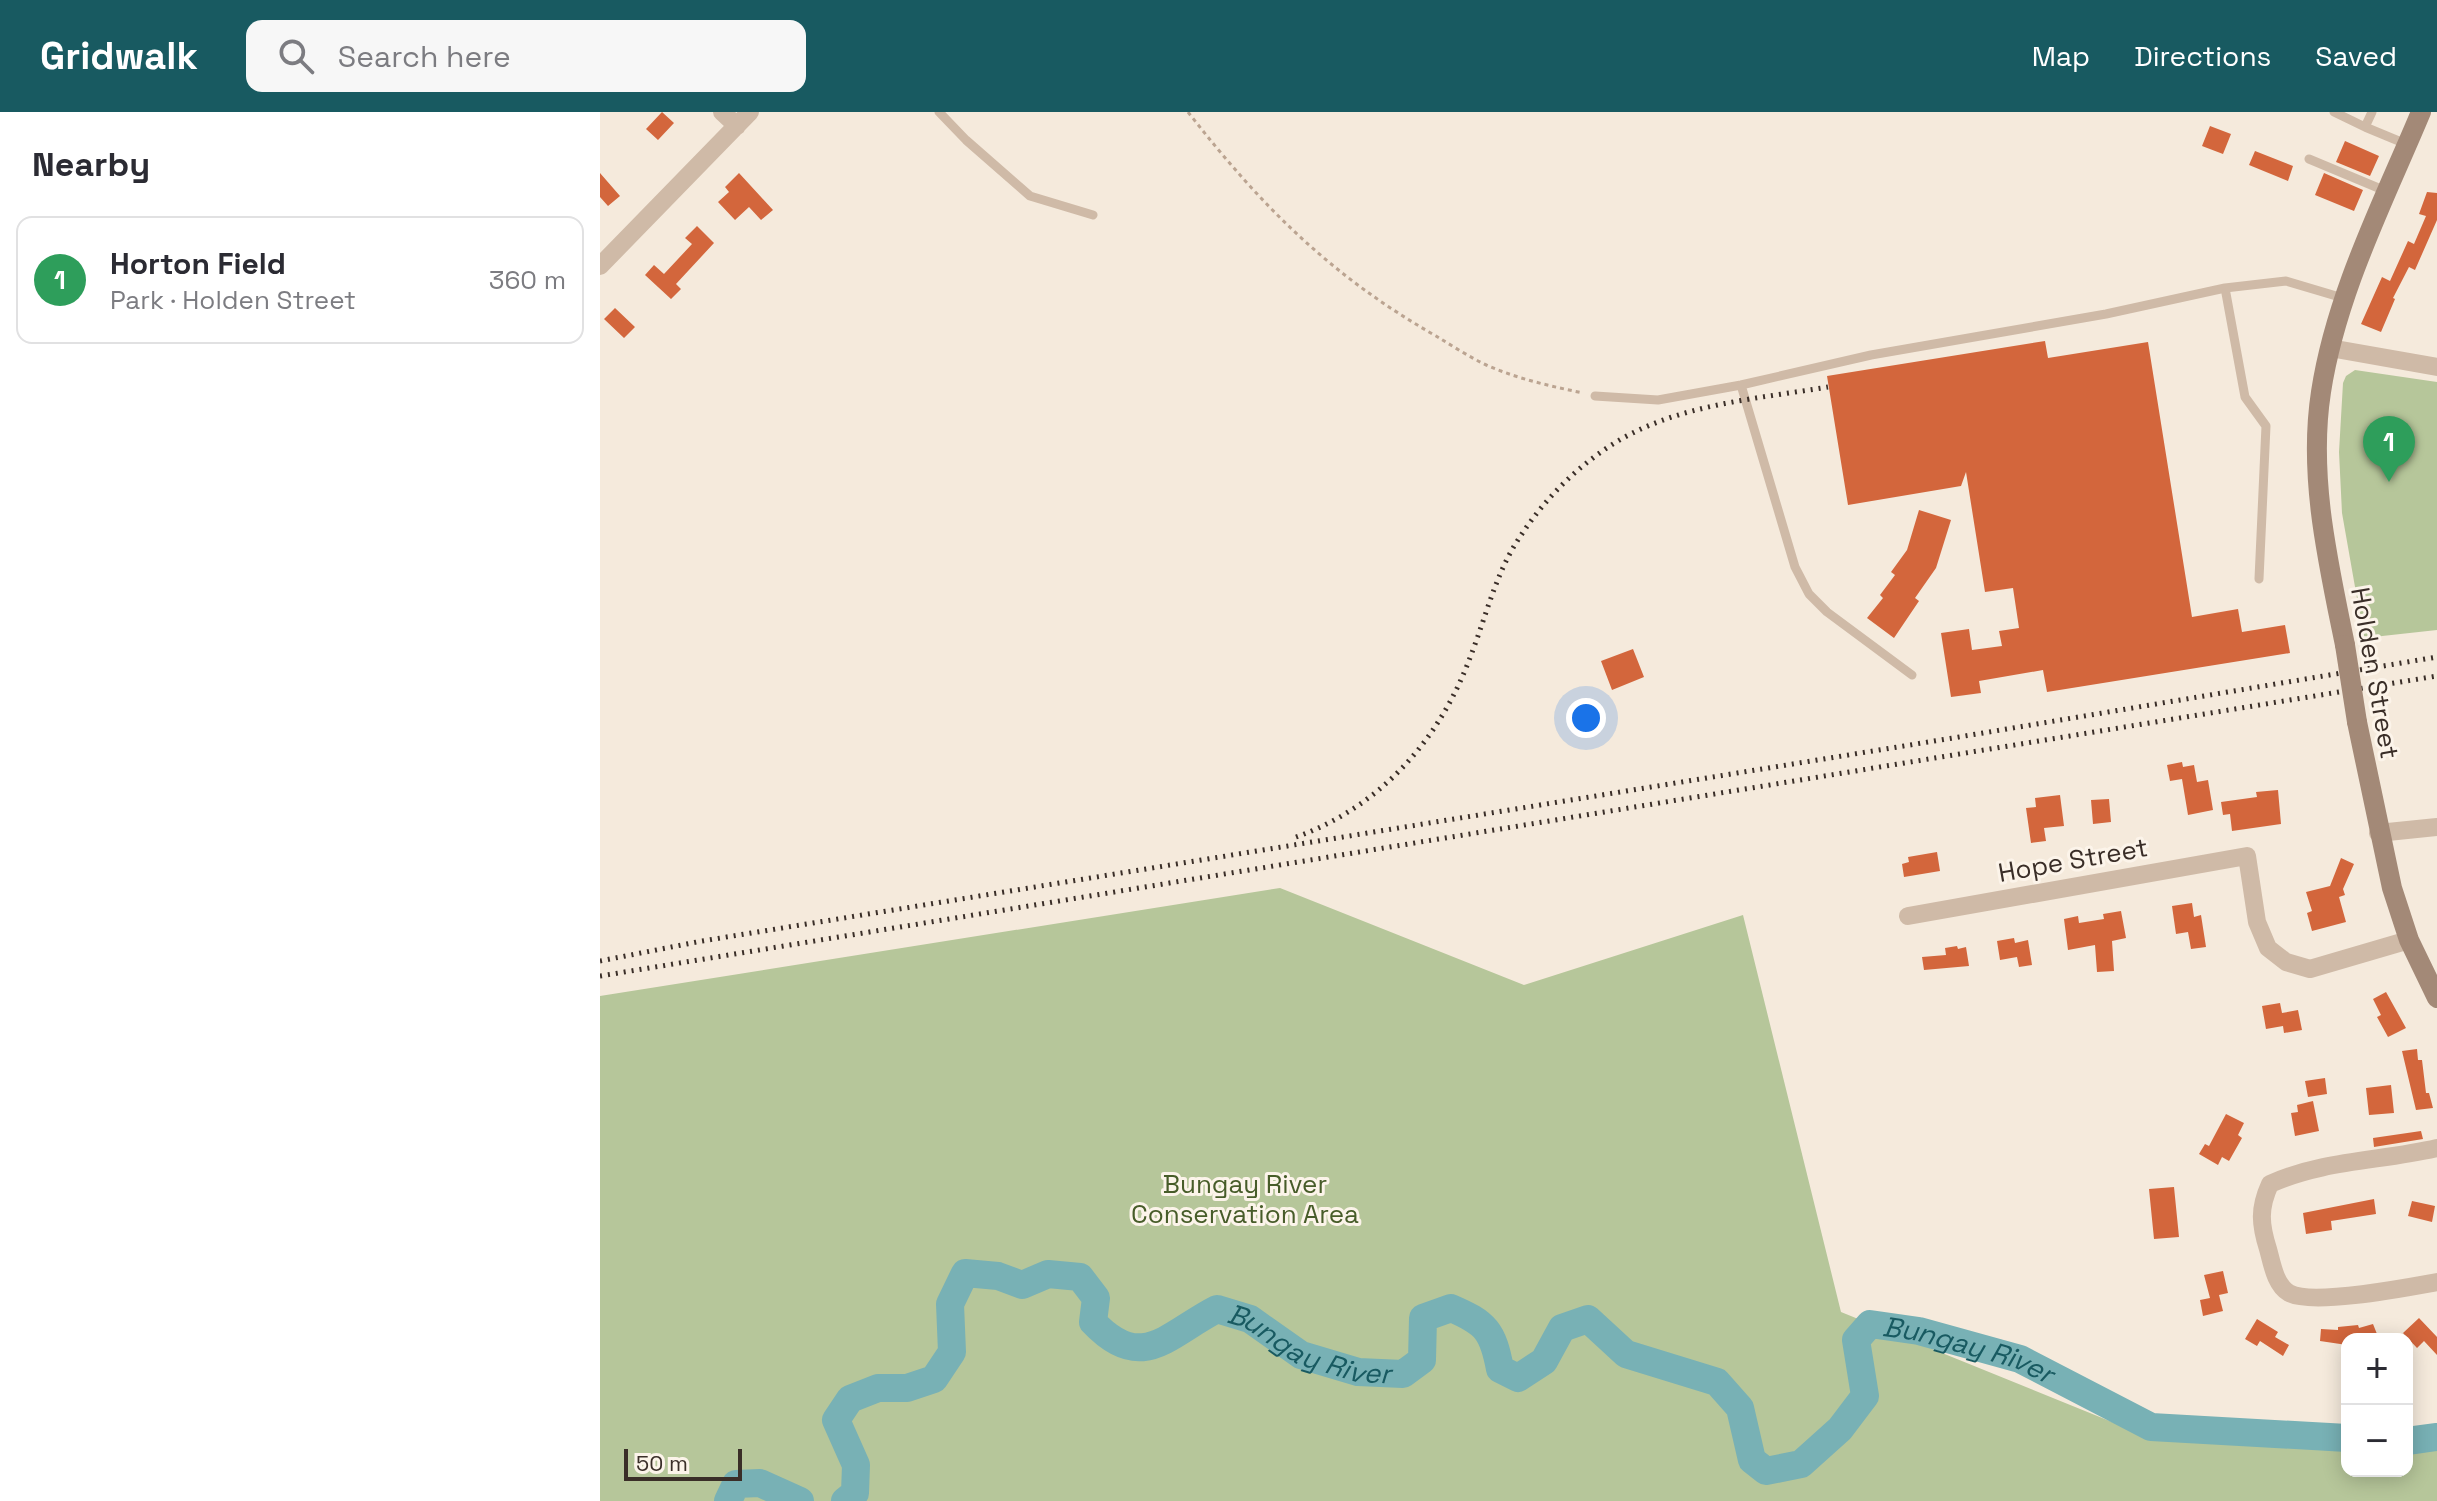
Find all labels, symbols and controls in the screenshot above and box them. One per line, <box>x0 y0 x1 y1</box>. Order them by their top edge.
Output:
search box <box>246 20 806 92</box>
text: Gridwalk <box>40 32 198 80</box>
icon: search <box>274 34 318 78</box>
text: Search here <box>338 37 511 76</box>
text: Map <box>2032 38 2090 74</box>
text: Directions <box>2134 38 2271 74</box>
text: Saved <box>2315 38 2397 74</box>
text: Nearby <box>32 143 150 186</box>
text: Horton Field <box>110 244 286 283</box>
text: 1 <box>54 263 66 297</box>
text: 360 m <box>489 263 566 297</box>
text: Park · Holden Street <box>110 283 356 317</box>
pin: 1 <box>2363 416 2415 482</box>
street label: Holden Street <box>2343 585 2407 761</box>
your location <box>1566 698 1606 738</box>
street label: Hope Street <box>1995 830 2151 890</box>
park label: Bungay River Conservation Area <box>1131 1167 1359 1231</box>
water label: Bungay River <box>1223 1295 1395 1392</box>
water label: Bungay River <box>1880 1308 2063 1393</box>
map controls <box>2341 1333 2413 1477</box>
button: + <box>2341 1333 2413 1405</box>
button: − <box>2341 1405 2413 1477</box>
scale bar <box>624 1445 742 1481</box>
text: 50 m <box>636 1449 688 1477</box>

